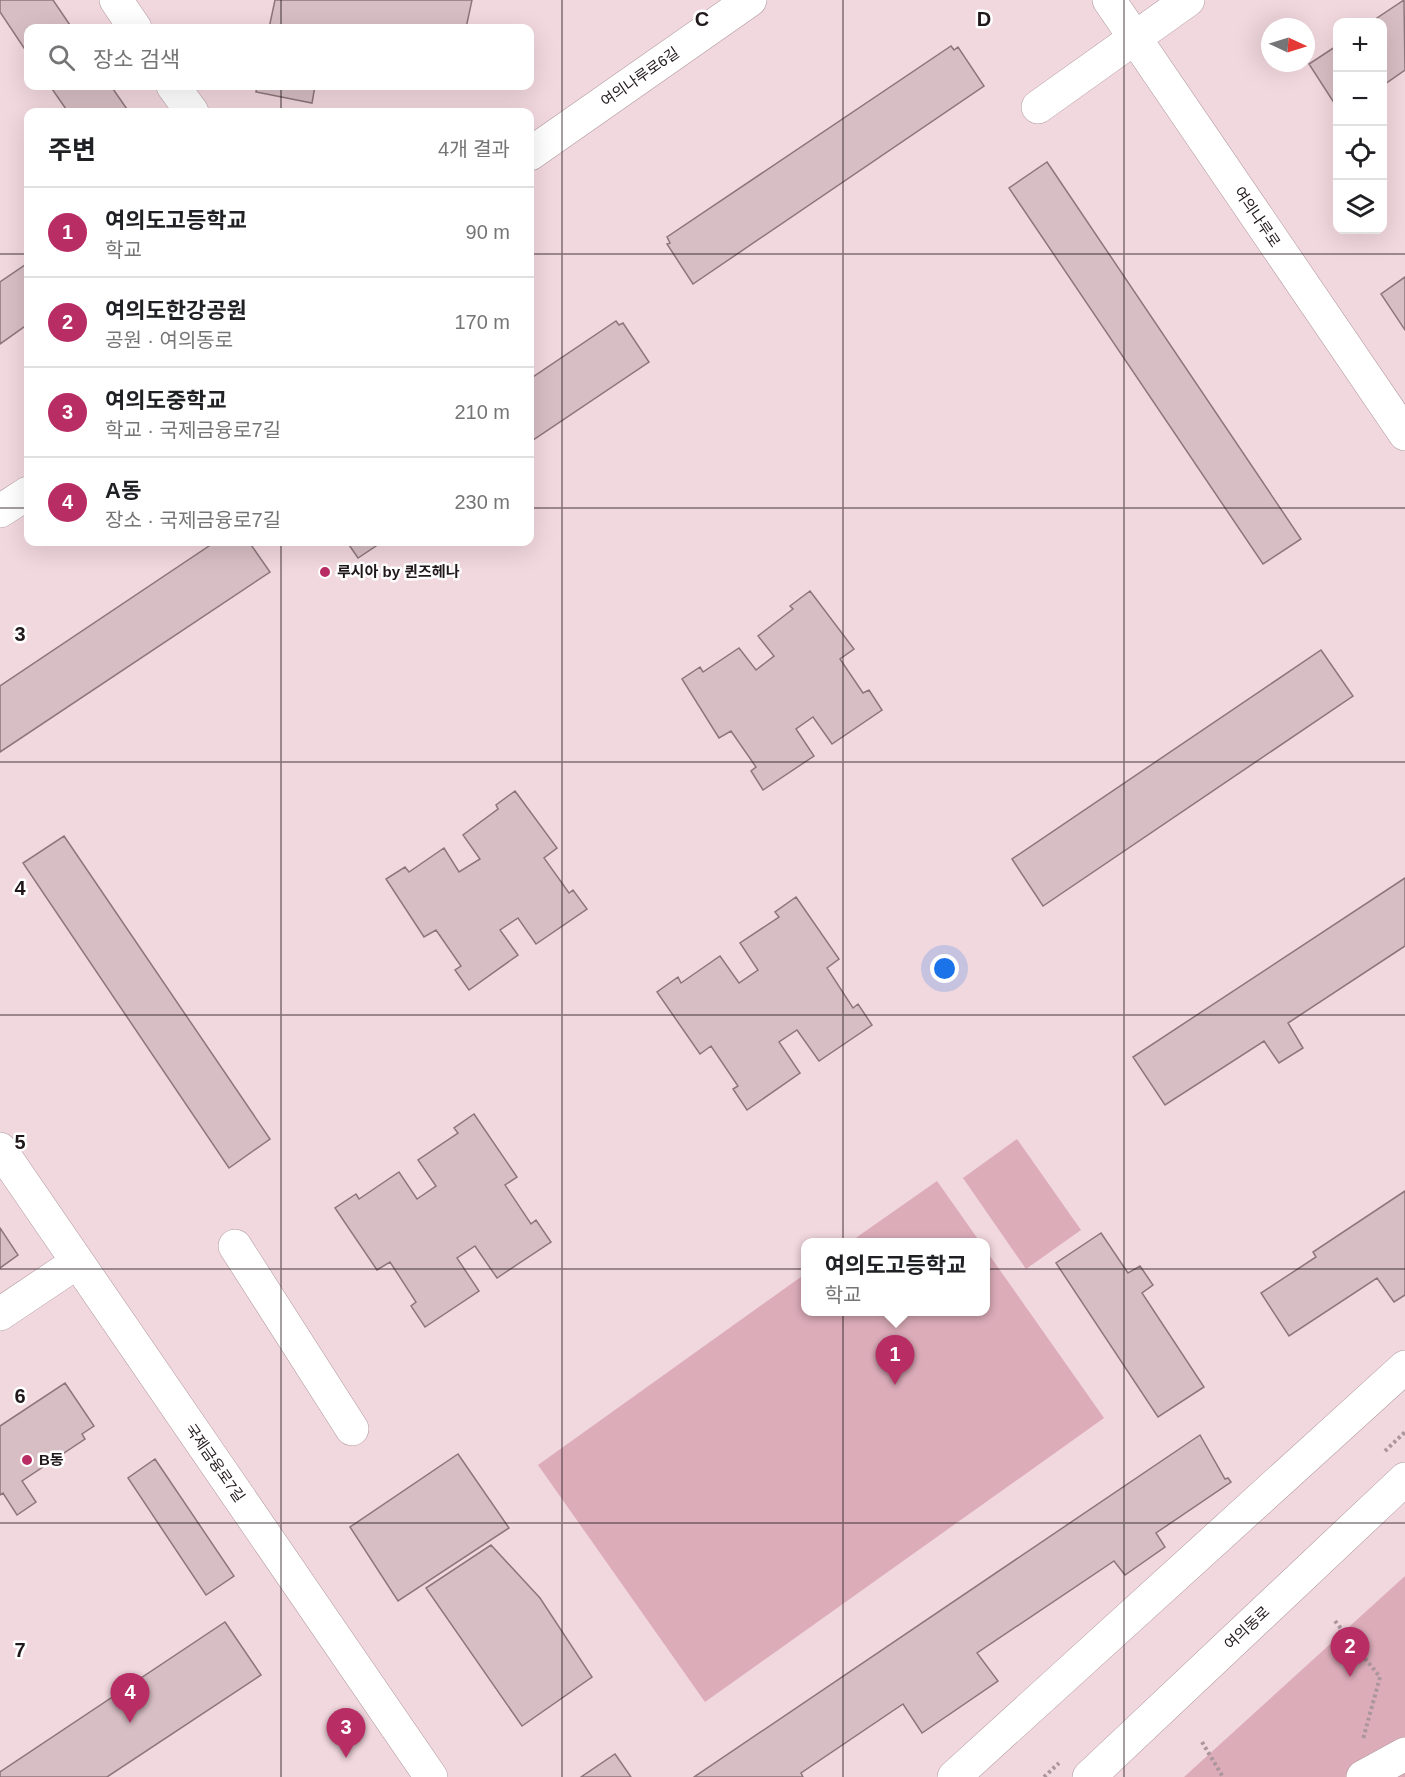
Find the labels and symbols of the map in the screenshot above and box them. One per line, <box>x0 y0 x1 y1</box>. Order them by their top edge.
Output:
text: C <box>695 8 709 30</box>
text: D <box>977 8 991 30</box>
north arrow <box>1261 18 1315 72</box>
street label: 여의나루로6길 <box>598 43 682 110</box>
street label: 여의나루로 <box>1231 183 1284 250</box>
place label: 루시아 by 퀸즈헤나 <box>337 563 460 580</box>
marker: 루시아 by 퀸즈헤나 <box>318 565 332 579</box>
text: 3 <box>14 623 26 645</box>
text: 4 <box>14 877 26 899</box>
your location <box>930 954 959 983</box>
text: 5 <box>14 1131 26 1153</box>
pin: 1 <box>876 1336 914 1385</box>
text: 6 <box>14 1385 26 1407</box>
street label: 국제금융로7길 <box>182 1421 249 1505</box>
place label: B동 <box>39 1451 64 1468</box>
marker: B동 <box>20 1453 34 1467</box>
street label: 여의동로 <box>1221 1603 1273 1653</box>
pin: 2 <box>1330 1628 1370 1677</box>
text: 7 <box>14 1639 26 1661</box>
pin: 4 <box>110 1674 150 1723</box>
pin: 3 <box>326 1708 366 1758</box>

